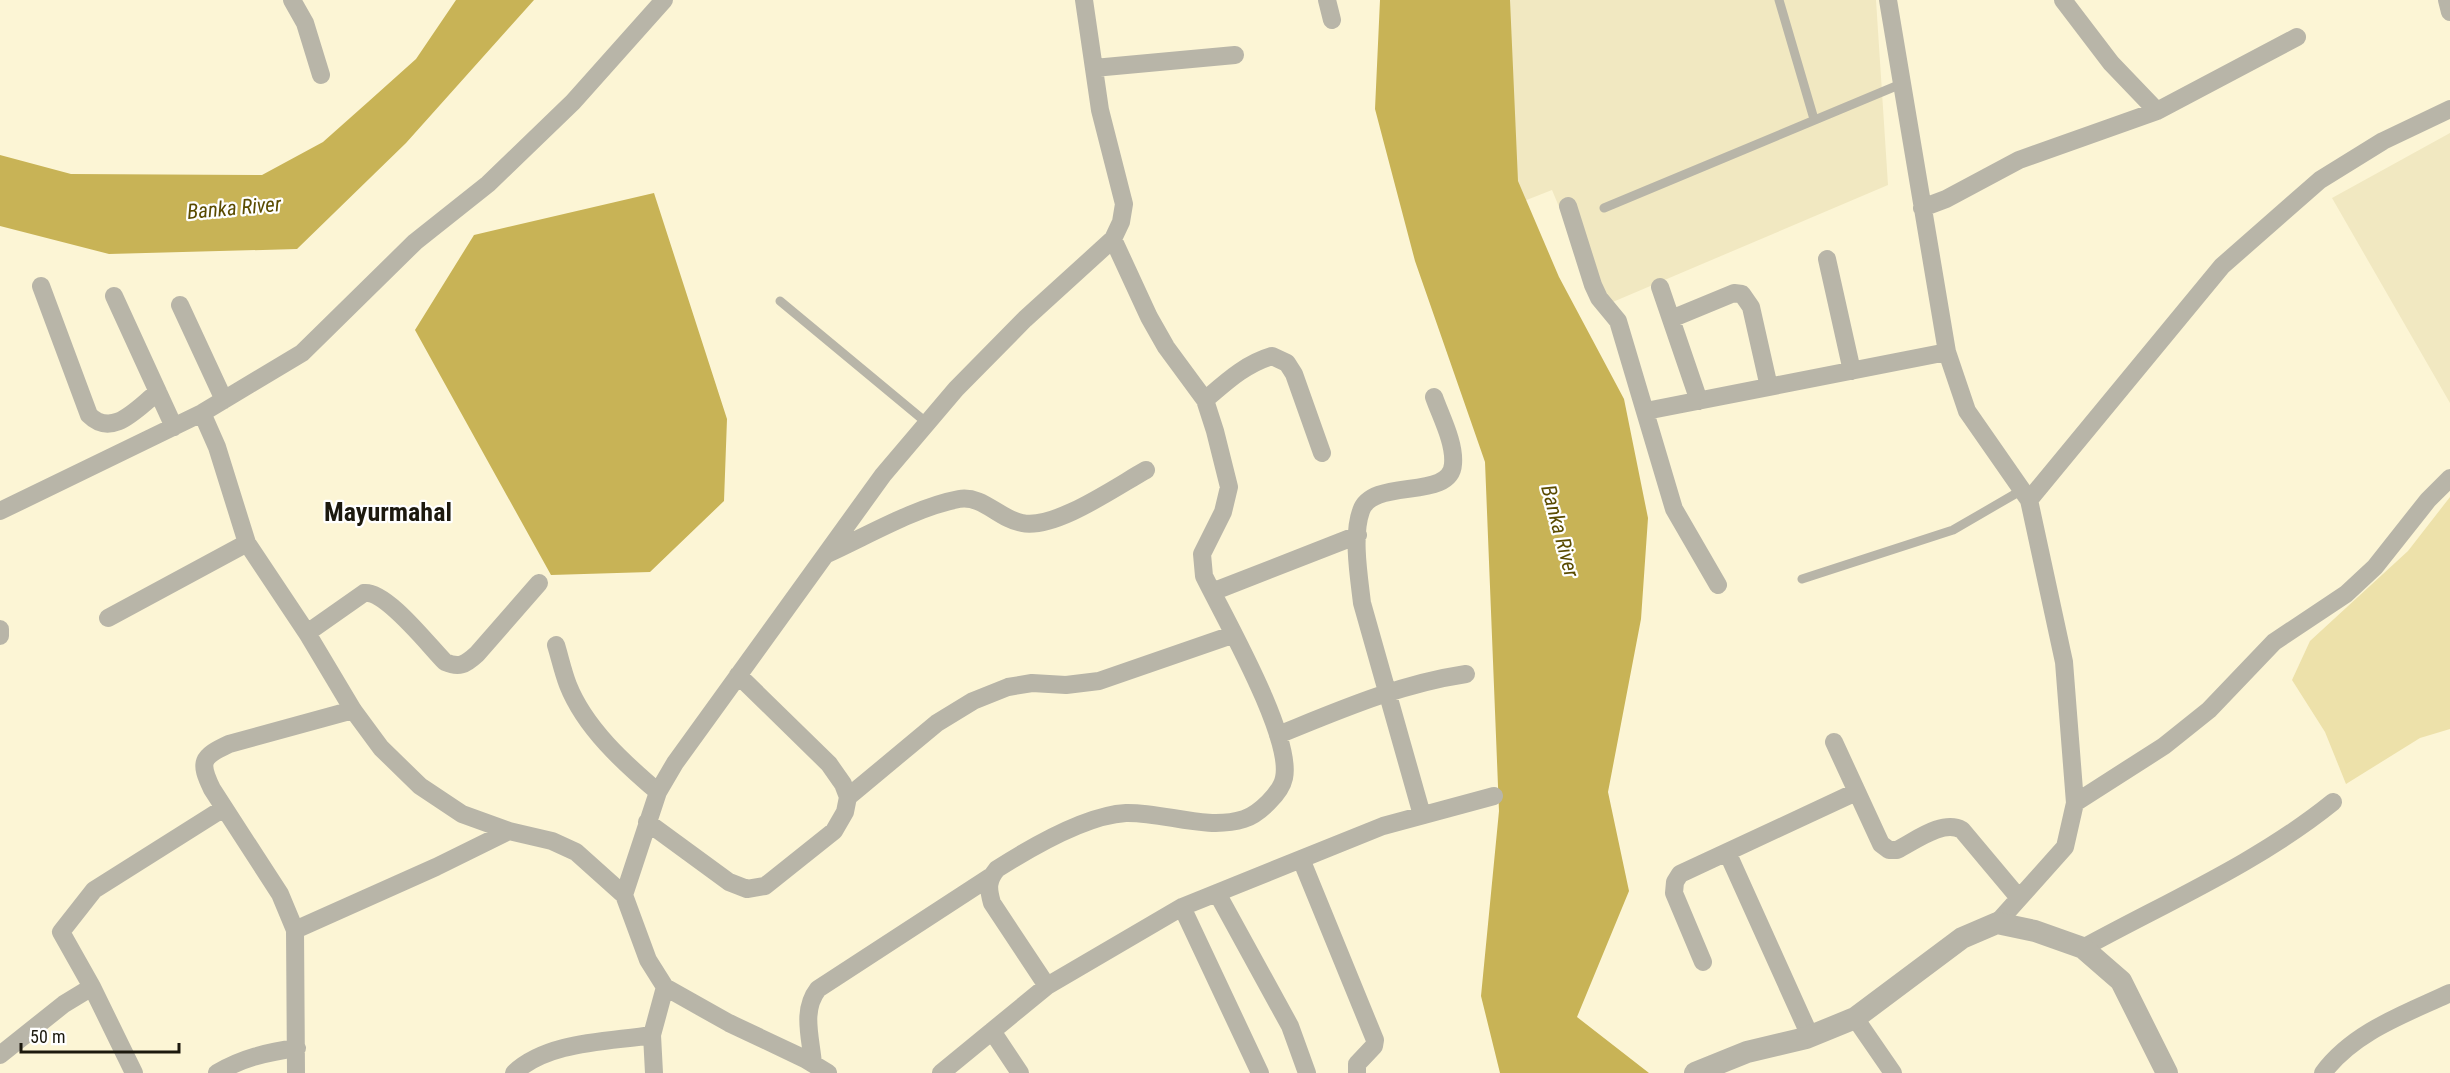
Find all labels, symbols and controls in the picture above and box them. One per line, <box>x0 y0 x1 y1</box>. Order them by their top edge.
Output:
water label: Banka River <box>186 192 283 224</box>
water label: Banka River <box>1536 482 1584 580</box>
district label: Mayurmahal <box>324 497 452 527</box>
scale bar <box>21 1016 178 1054</box>
text: 50 m <box>30 1026 65 1047</box>

